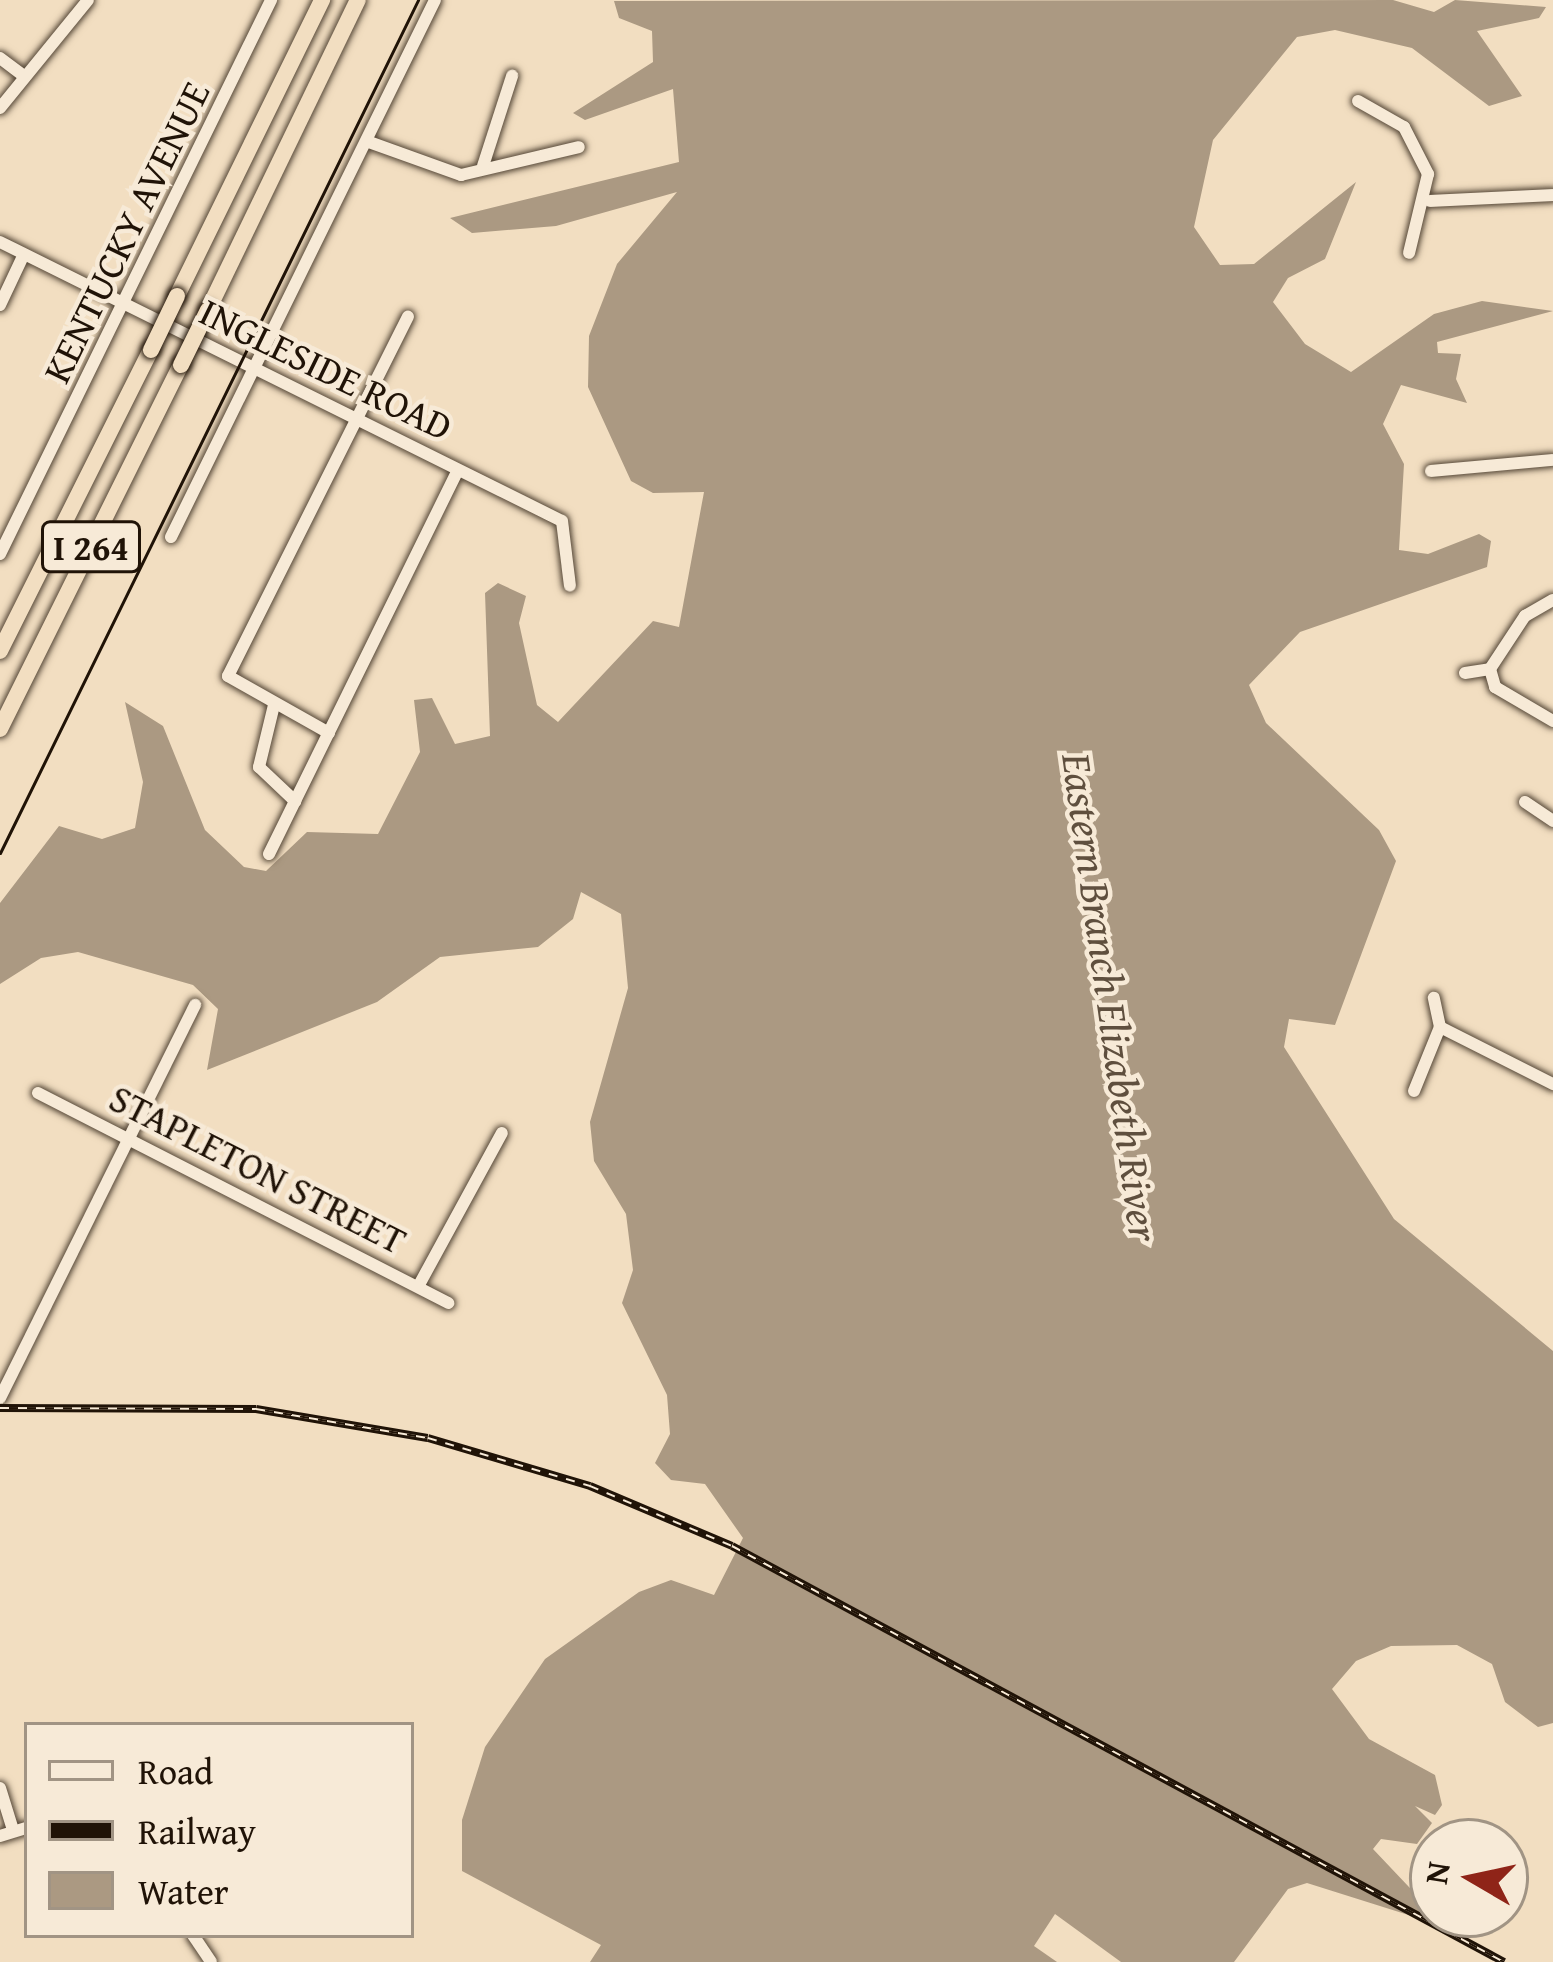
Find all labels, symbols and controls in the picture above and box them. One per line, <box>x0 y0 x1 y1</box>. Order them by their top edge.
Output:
street label: KENTUCKY AVENUE <box>33 74 219 390</box>
street label: INGLESIDE ROAD <box>192 288 460 450</box>
road number: I 264 <box>40 517 142 577</box>
water label: Eastern Branch Elizabeth River <box>1052 750 1170 1244</box>
street label: STAPLETON STREET <box>102 1074 414 1264</box>
legend <box>24 1722 414 1938</box>
text: Road <box>138 1744 213 1797</box>
text: Railway <box>138 1804 256 1857</box>
north arrow <box>1409 1818 1529 1938</box>
text: N <box>1411 1858 1462 1887</box>
text: Water <box>138 1864 229 1917</box>

